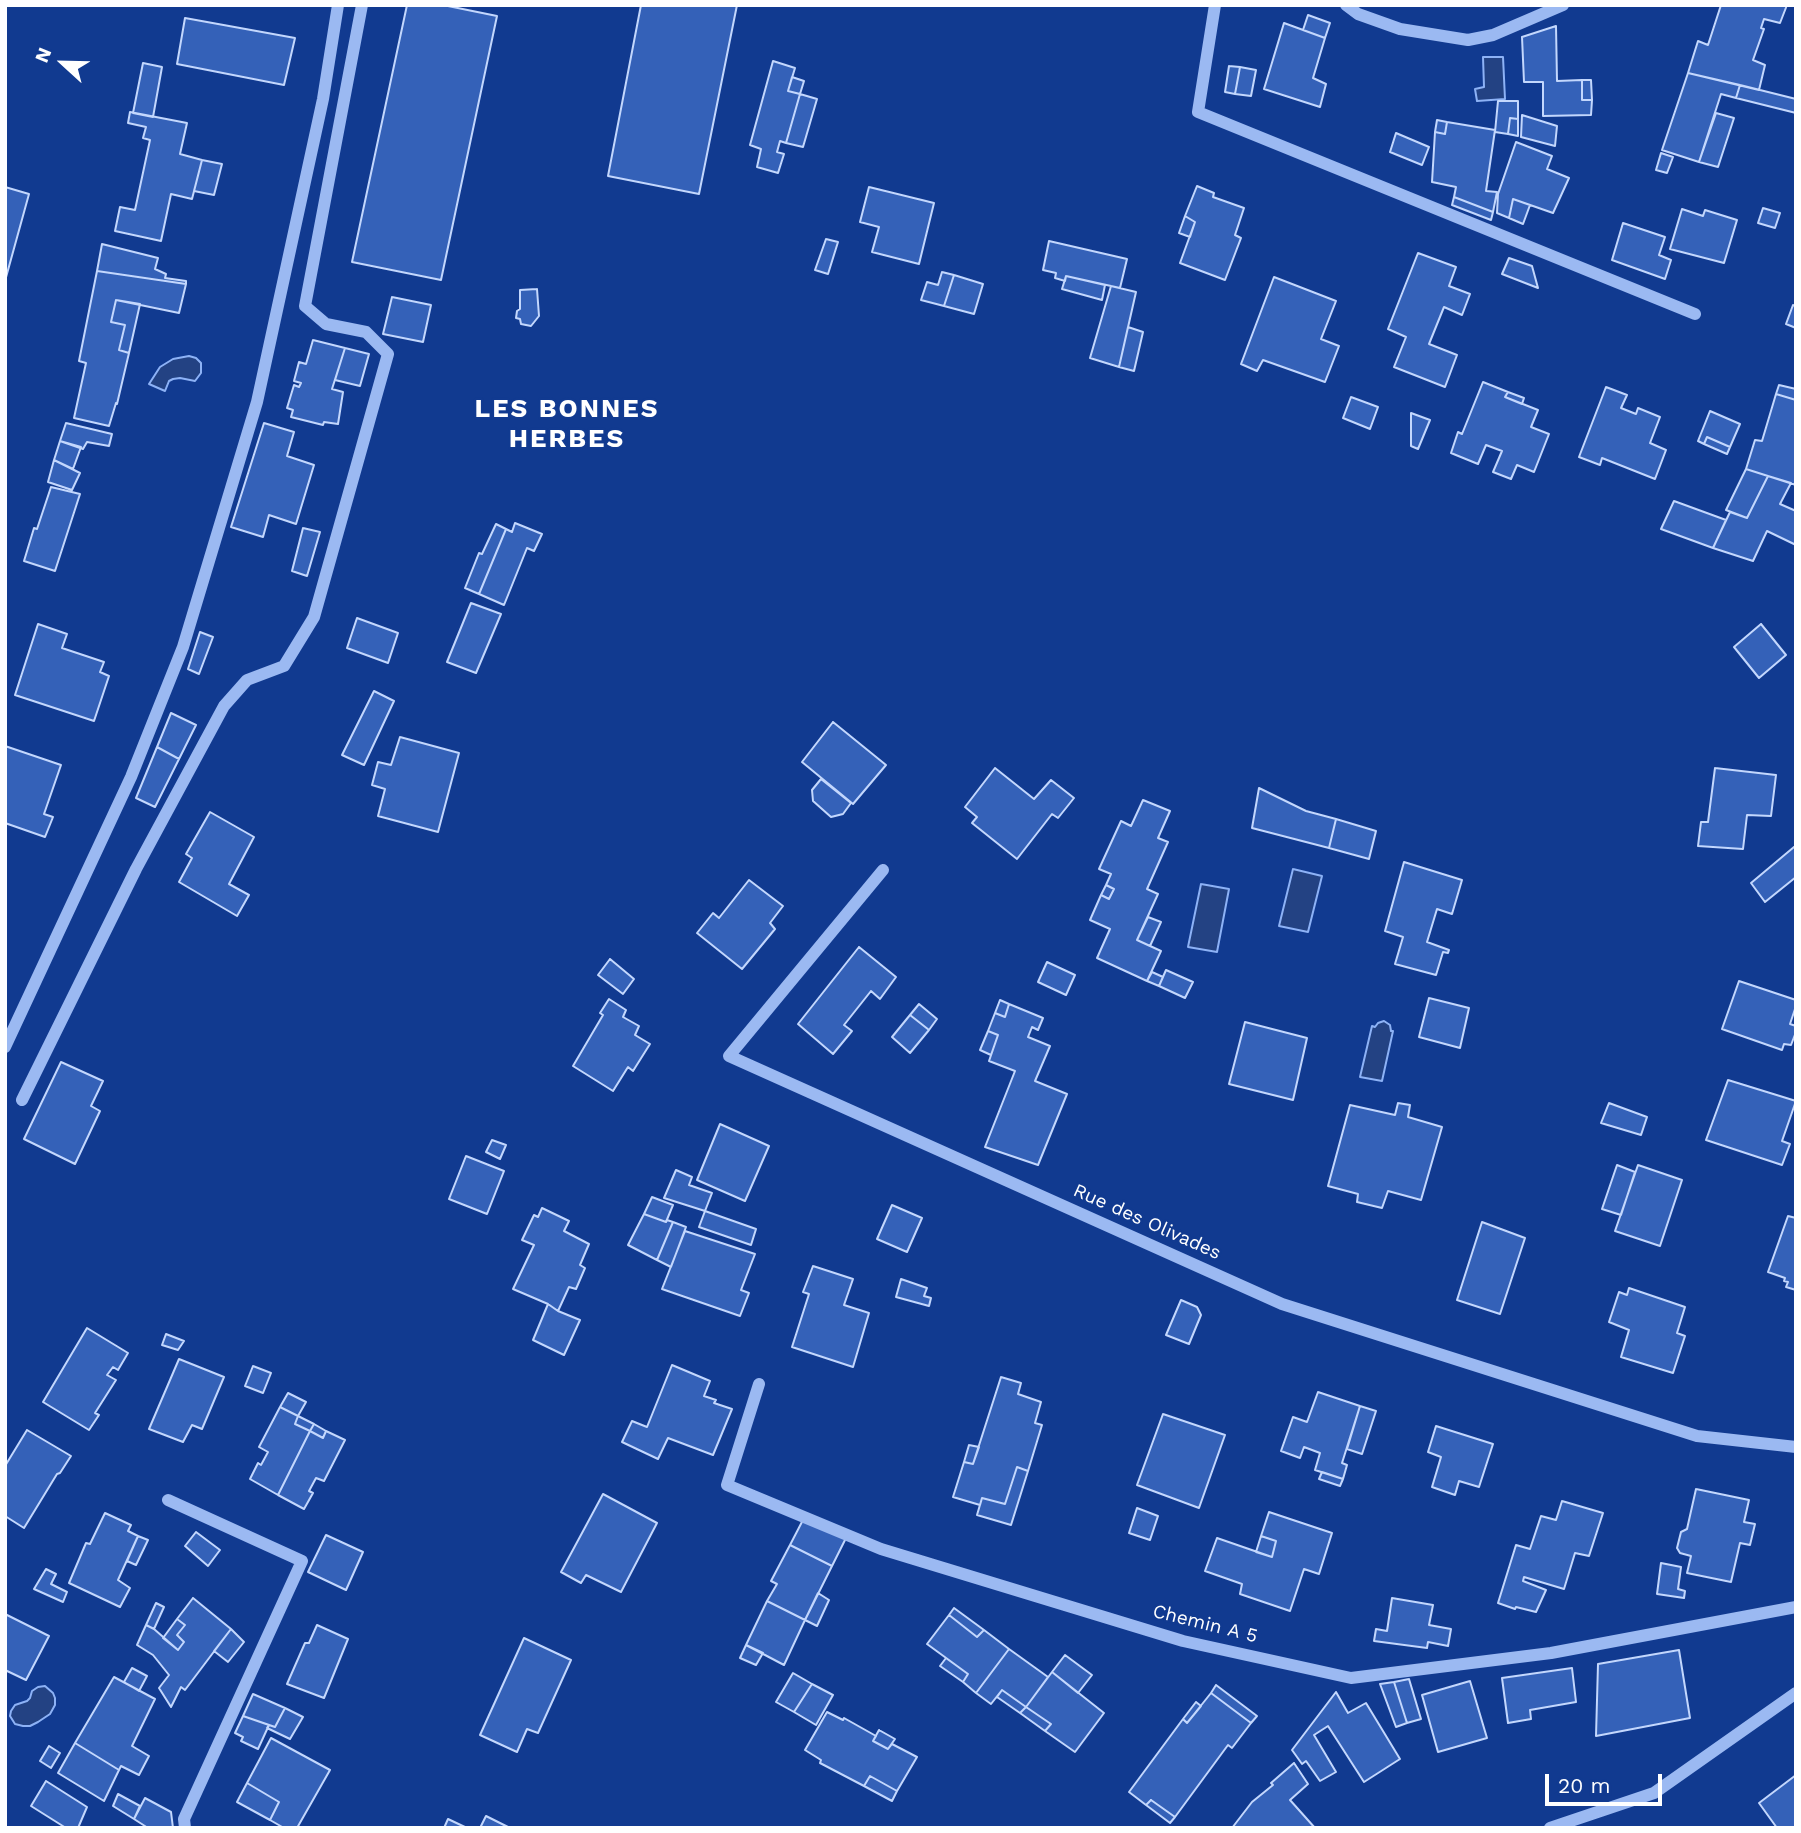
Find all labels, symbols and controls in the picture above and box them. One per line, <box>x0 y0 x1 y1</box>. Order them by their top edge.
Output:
north arrow <box>28 28 98 98</box>
text: N <box>30 44 56 66</box>
district label: LES BONNES HERBES <box>476 393 658 454</box>
street label: Rue des Olivades <box>1070 1179 1224 1265</box>
street label: Chemin A 5 <box>1150 1600 1260 1648</box>
scale bar <box>1549 1759 1666 1803</box>
text: 20 m <box>1558 1773 1610 1798</box>

